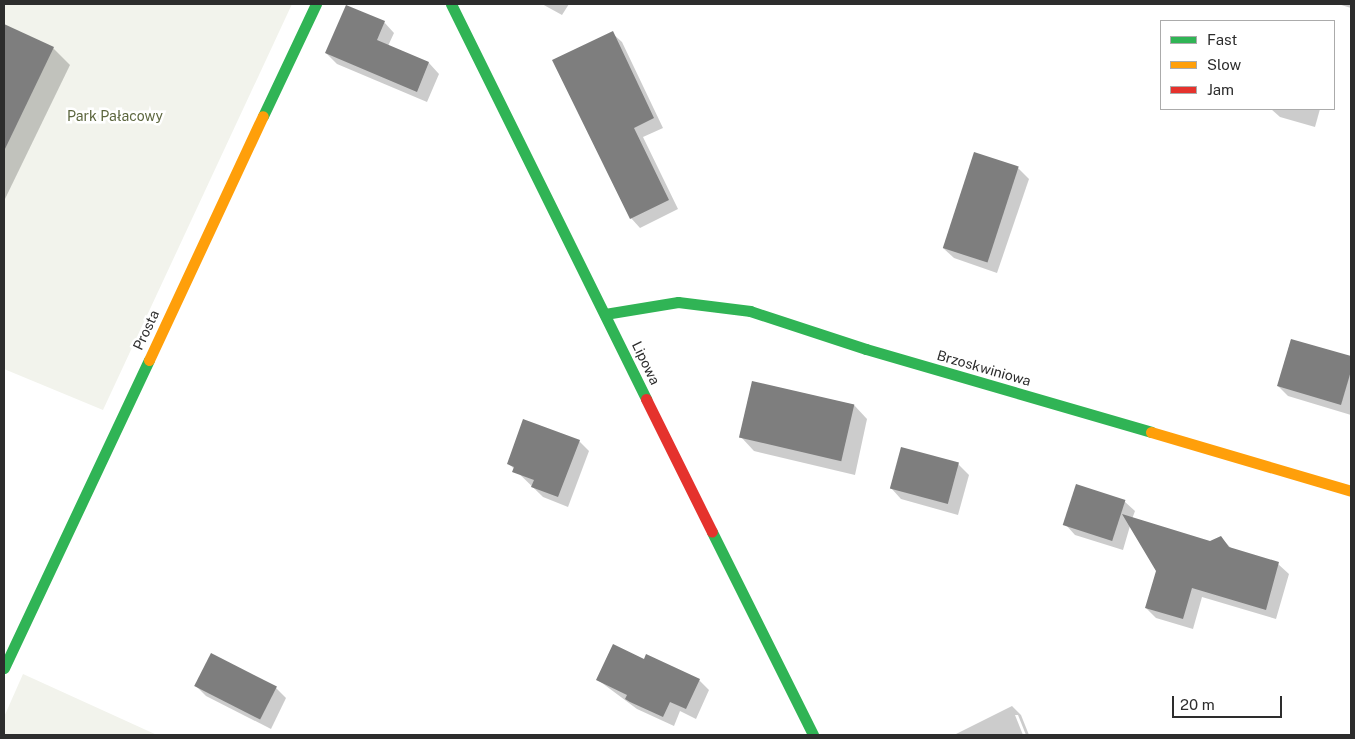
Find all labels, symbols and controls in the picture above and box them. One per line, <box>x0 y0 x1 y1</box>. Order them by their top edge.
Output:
legend <box>1160 20 1335 110</box>
text: Fast <box>1207 31 1237 48</box>
text: Slow <box>1207 56 1241 73</box>
text: Jam <box>1207 81 1234 98</box>
park label: Park Pałacowy <box>67 108 163 124</box>
street label: Prosta <box>129 307 163 353</box>
street label: Lipowa <box>628 339 664 387</box>
street label: Brzoskwiniowa <box>935 347 1033 389</box>
scale bar <box>1175 686 1285 718</box>
text: 20 m <box>1180 696 1215 713</box>

